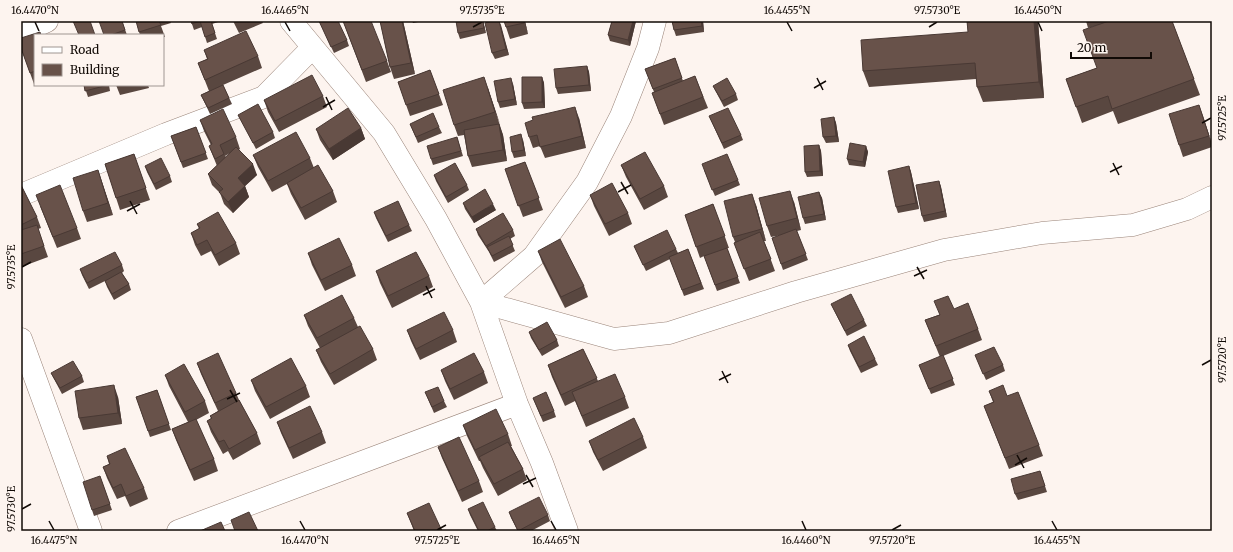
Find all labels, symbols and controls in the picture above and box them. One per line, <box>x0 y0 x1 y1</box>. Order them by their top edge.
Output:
text: 16.4470°N <box>11 4 59 17</box>
text: 16.4465°N <box>261 4 309 17</box>
text: 97.5735°E <box>460 4 505 17</box>
text: 16.4455°N <box>764 4 811 17</box>
text: 97.5730°E <box>914 4 961 17</box>
text: 16.4450°N <box>1014 4 1062 17</box>
legend <box>34 34 164 86</box>
scale bar <box>1071 34 1151 60</box>
text: 20 m <box>1077 40 1106 55</box>
text: Road <box>70 42 99 57</box>
text: Building <box>70 62 120 77</box>
text: 97.5725°E <box>1216 95 1229 141</box>
text: 97.5735°E <box>5 244 18 289</box>
text: 97.5720°E <box>1216 336 1229 383</box>
text: 97.5730°E <box>5 485 18 532</box>
text: 16.4475°N <box>31 534 77 547</box>
text: 16.4470°N <box>281 534 329 547</box>
text: 97.5725°E <box>414 534 460 547</box>
text: 16.4465°N <box>532 534 580 547</box>
text: 16.4460°N <box>782 534 831 547</box>
text: 97.5720°E <box>869 534 916 547</box>
text: 16.4455°N <box>1034 534 1081 547</box>

